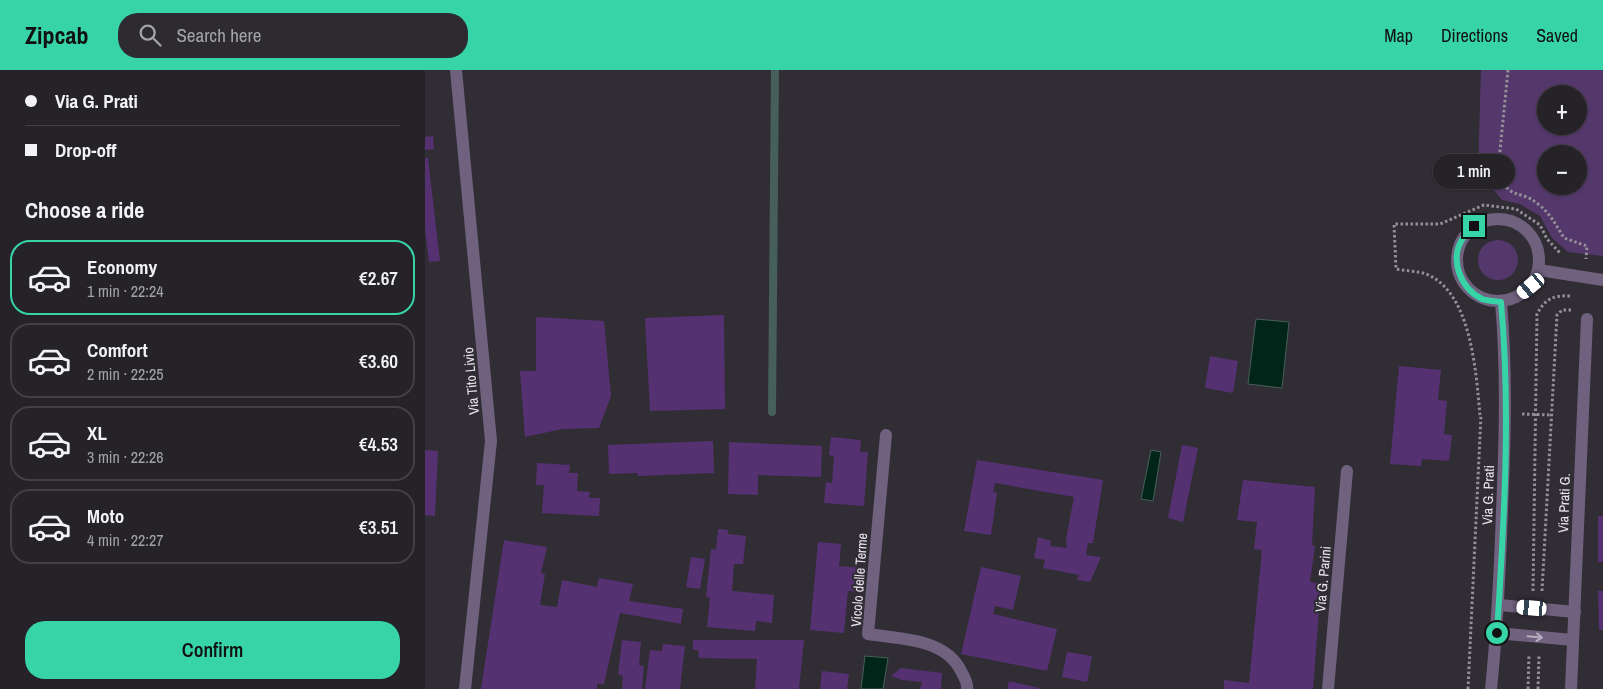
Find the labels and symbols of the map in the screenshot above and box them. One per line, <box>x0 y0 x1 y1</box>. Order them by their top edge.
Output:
callout: 1 min <box>1433 154 1515 188</box>
route end <box>1463 215 1485 237</box>
car <box>1514 271 1547 301</box>
street label: Via Tito Livio <box>459 347 483 415</box>
street label: Via G. Prati <box>1478 465 1498 525</box>
street label: Via Prati G. <box>1554 473 1574 533</box>
street label: Vicolo delle Terme <box>847 532 871 628</box>
street label: Via G. Parini <box>1311 545 1335 613</box>
car <box>1516 599 1547 617</box>
route start <box>1486 622 1508 644</box>
one-way arrow <box>1527 632 1543 642</box>

